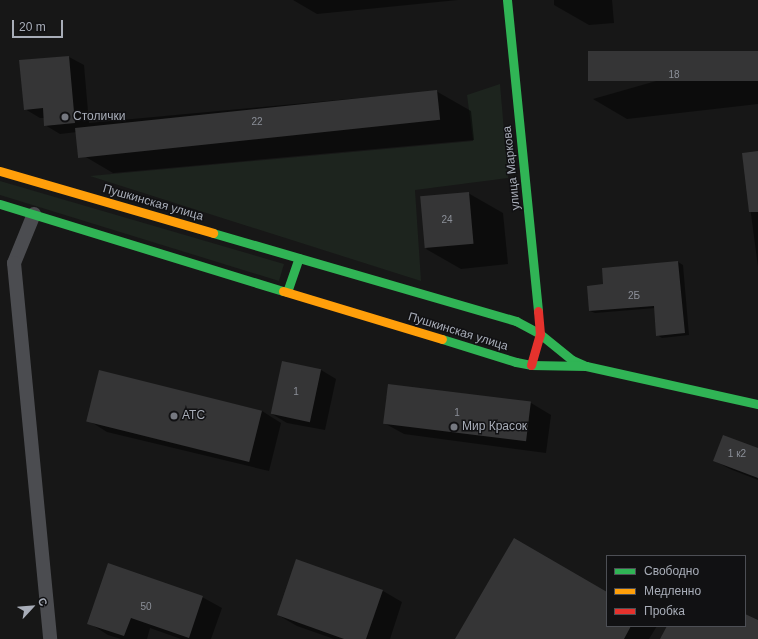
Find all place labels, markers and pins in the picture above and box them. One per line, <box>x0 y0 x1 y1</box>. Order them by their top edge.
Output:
place label: Столички <box>73 110 125 124</box>
marker: Столички <box>60 112 70 122</box>
place label: АТС <box>182 409 205 423</box>
marker: АТС <box>169 411 179 421</box>
place label: Мир Красок <box>462 420 527 434</box>
marker: Мир Красок <box>449 422 459 432</box>

